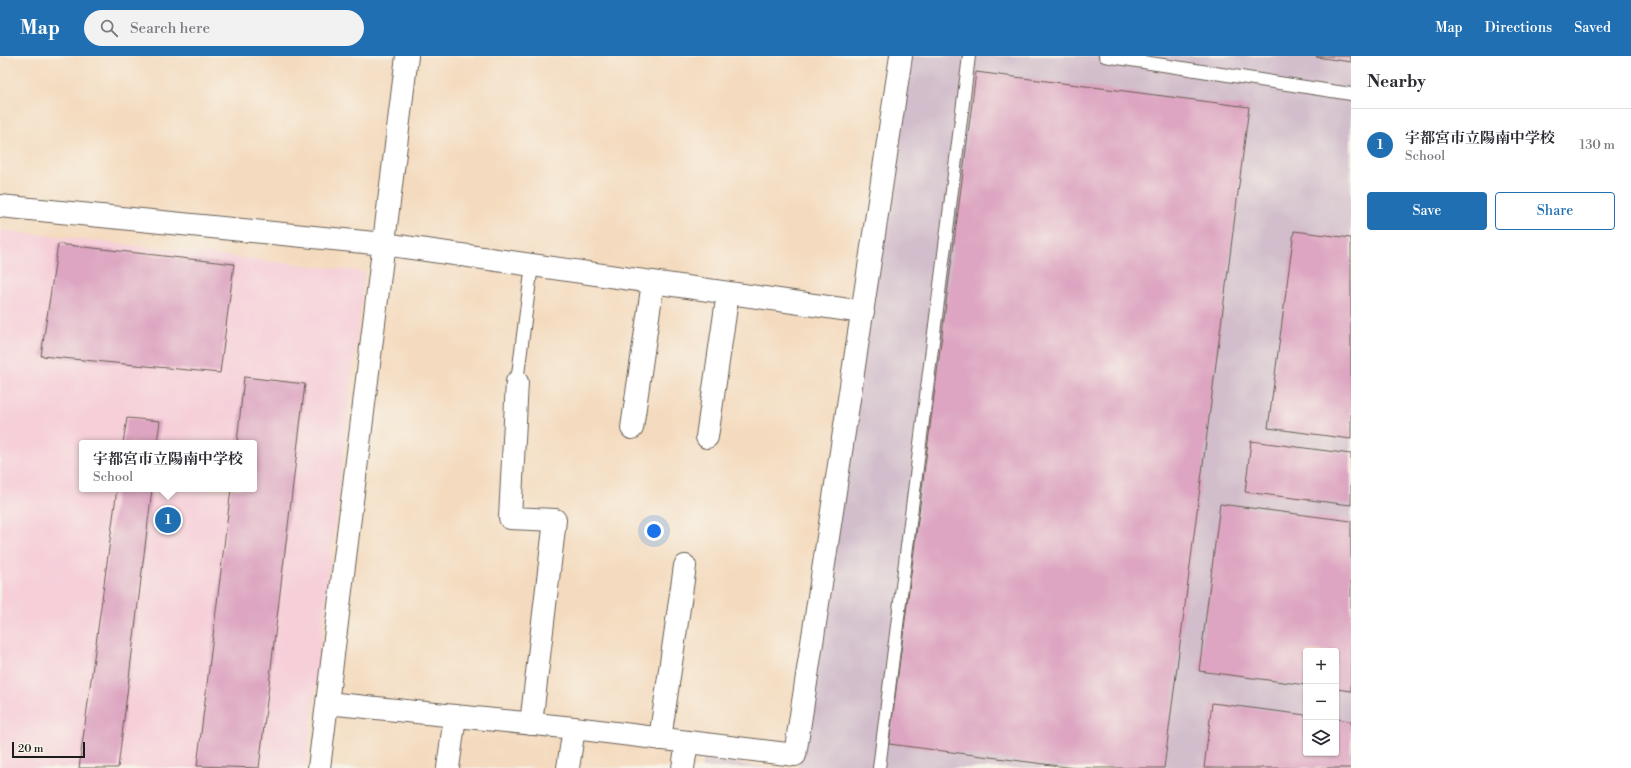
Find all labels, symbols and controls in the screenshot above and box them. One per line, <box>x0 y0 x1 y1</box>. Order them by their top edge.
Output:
search box <box>84 10 364 46</box>
text: Map <box>20 16 60 40</box>
icon: search <box>98 17 120 39</box>
text: Search here <box>130 19 210 38</box>
text: Map <box>1435 19 1463 37</box>
text: Directions <box>1485 19 1552 37</box>
text: Saved <box>1574 19 1611 37</box>
text: Nearby <box>1367 71 1426 93</box>
text: 宇都宮市立陽南中学校 <box>1405 129 1555 148</box>
text: 1 <box>1377 137 1383 153</box>
text: 130 m <box>1580 137 1615 153</box>
text: School <box>1405 148 1445 164</box>
button: Save <box>1367 192 1487 230</box>
button: Share <box>1495 192 1615 230</box>
popup <box>79 440 257 492</box>
text: 宇都宮市立陽南中学校 <box>93 450 243 469</box>
text: School <box>93 469 133 485</box>
pin: 1 <box>155 505 181 535</box>
your location <box>644 521 664 541</box>
map controls <box>1303 648 1339 756</box>
button: + <box>1303 648 1339 684</box>
button: − <box>1303 684 1339 720</box>
button: layers <box>1303 720 1339 756</box>
scale bar <box>12 740 85 759</box>
text: 20 m <box>18 742 43 756</box>

